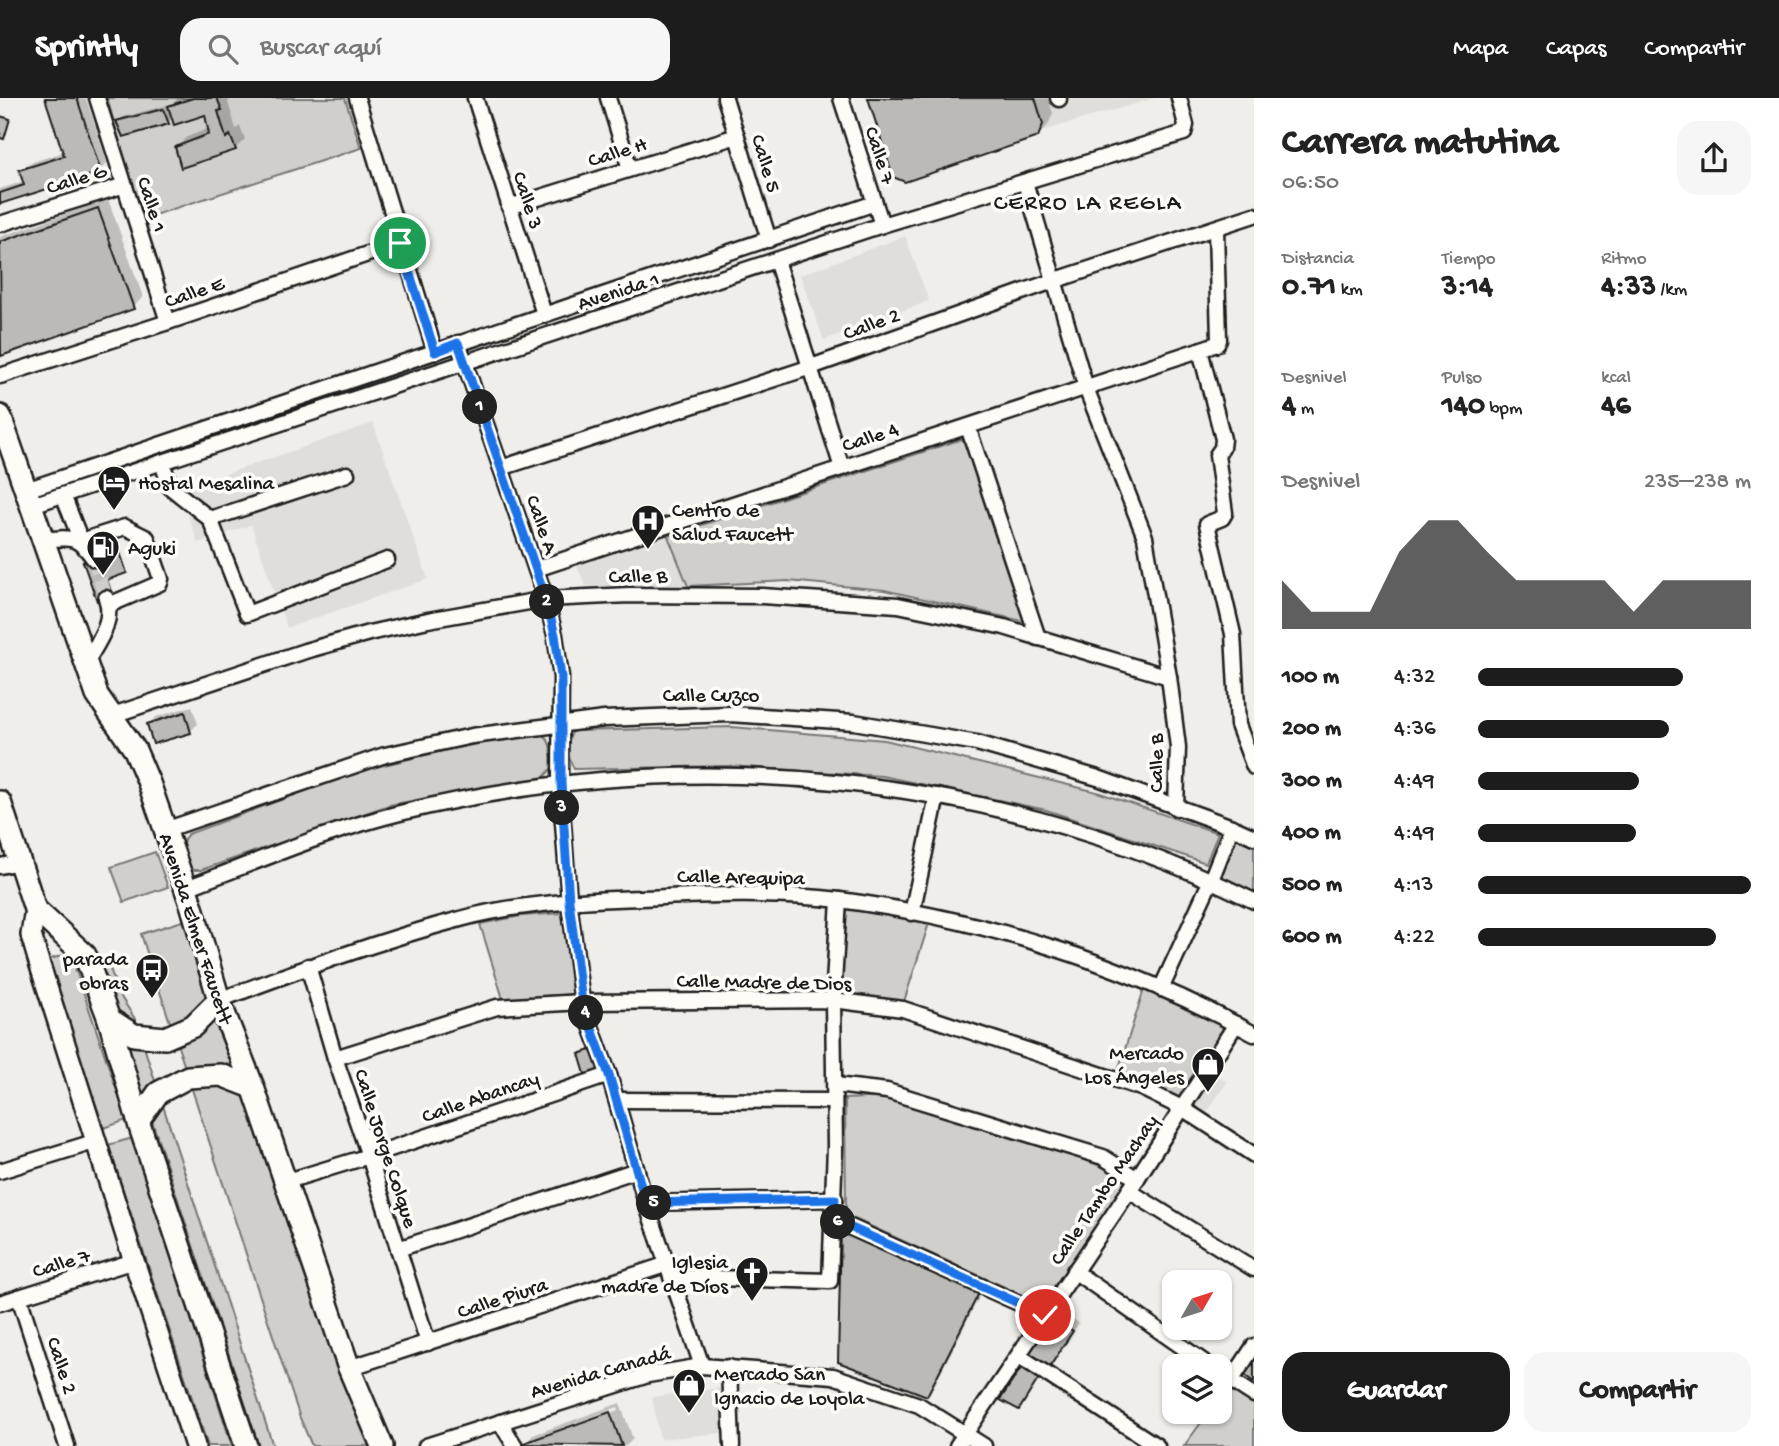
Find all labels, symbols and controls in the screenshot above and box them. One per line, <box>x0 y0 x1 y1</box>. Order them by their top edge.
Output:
search box <box>180 18 670 81</box>
text: Sprintly <box>35 30 138 68</box>
icon: search <box>204 30 242 68</box>
text: Buscar aquí <box>260 34 382 65</box>
text: Mapa <box>1453 35 1508 64</box>
text: Capas <box>1546 35 1606 64</box>
text: Compartir <box>1644 35 1744 64</box>
button: share <box>1677 121 1751 195</box>
text: Carrera matutina <box>1282 122 1558 166</box>
street label: Calle 7 <box>857 124 899 189</box>
street label: Calle 5 <box>743 132 784 196</box>
street label: Calle H <box>586 133 651 175</box>
street label: Calle G <box>44 160 111 202</box>
street label: Calle 3 <box>505 169 547 233</box>
text: 06:50 <box>1282 170 1339 197</box>
street label: Calle 1 <box>129 174 170 236</box>
district label: CERRO LA REGLA <box>994 191 1182 218</box>
pin <box>370 213 430 273</box>
icon: arrive <box>381 224 419 262</box>
text: Distancia <box>1282 248 1354 271</box>
text: Tiempo <box>1442 248 1496 271</box>
text: Ritmo <box>1601 248 1647 271</box>
street label: Avenida 1 <box>575 268 663 318</box>
text: 0.71 <box>1282 271 1336 306</box>
text: 3:14 <box>1442 271 1493 306</box>
text: 4:33 <box>1601 271 1656 306</box>
street label: Calle E <box>162 272 229 316</box>
text: km <box>1336 279 1363 302</box>
text: /km <box>1656 279 1687 302</box>
street label: Calle 2 <box>840 305 904 348</box>
text: Desnivel <box>1282 367 1347 390</box>
text: Pulso <box>1442 367 1482 390</box>
text: kcal <box>1601 367 1631 390</box>
pin: 1 <box>462 390 498 424</box>
text: 4 <box>1282 390 1296 425</box>
text: 140 <box>1442 390 1485 425</box>
text: 46 <box>1601 390 1631 425</box>
text: 1 <box>476 395 483 418</box>
text: m <box>1296 398 1314 421</box>
text: bpm <box>1485 398 1522 421</box>
street label: Calle 4 <box>840 418 903 460</box>
hotel icon: Hostal Mesalina <box>95 463 133 512</box>
text: Desnivel <box>1282 469 1360 496</box>
text: 235–238 m <box>1644 469 1751 496</box>
place label: Hostal Mesalina <box>138 473 275 498</box>
street label: Calle A <box>518 492 562 559</box>
place label: Centro de Salud Faucett <box>672 500 795 549</box>
hospital icon: Centro de Salud Faucett <box>629 502 667 551</box>
fuel station icon: Aguki <box>84 528 122 577</box>
place label: Aguki <box>128 538 176 563</box>
street label: Calle B <box>608 565 669 592</box>
pin: 2 <box>530 584 564 620</box>
text: 2 <box>542 590 551 613</box>
text: 100 m <box>1282 664 1339 691</box>
text: 4:32 <box>1394 664 1435 691</box>
street label: Calle Cuzco <box>663 685 759 710</box>
text: 200 m <box>1282 716 1341 743</box>
text: 4:36 <box>1394 716 1436 743</box>
street label: Calle B <box>1146 732 1171 792</box>
text: 300 m <box>1282 768 1342 795</box>
text: 4:49 <box>1394 768 1435 795</box>
pin: 3 <box>544 790 580 826</box>
text: 3 <box>557 796 566 819</box>
text: 400 m <box>1282 820 1341 847</box>
text: 4:49 <box>1394 820 1435 847</box>
street label: Avenida Elmer Faucett <box>151 830 237 1030</box>
street label: Calle Arequipa <box>677 866 806 893</box>
text: 500 m <box>1282 872 1342 899</box>
text: 4:13 <box>1394 872 1433 899</box>
text: 600 m <box>1282 924 1342 951</box>
text: 4:22 <box>1394 924 1435 951</box>
place label: parada obras <box>62 949 129 998</box>
bus stop icon: parada obras <box>133 951 171 1000</box>
street label: Calle Madre de Dios <box>676 970 853 999</box>
pin: 4 <box>568 996 604 1030</box>
text: 4 <box>581 1001 590 1024</box>
place label: Mercado Los Ángeles <box>1084 1043 1185 1092</box>
shop icon: Mercado Los Ángeles <box>1189 1045 1227 1094</box>
street label: Calle Jorge Colque <box>346 1067 421 1233</box>
street label: Calle Abancay <box>419 1068 543 1131</box>
street label: Calle Tambo Machay <box>1046 1111 1166 1271</box>
pin: 5 <box>636 1186 672 1220</box>
text: 5 <box>649 1191 659 1214</box>
pin: 6 <box>820 1204 856 1240</box>
text: 6 <box>833 1210 842 1233</box>
street label: Calle 7 <box>30 1244 95 1286</box>
place label: Iglesia madre de Díos <box>601 1252 729 1301</box>
church icon: Iglesia madre de Díos <box>733 1254 771 1303</box>
north arrow <box>1162 1270 1232 1340</box>
map controls <box>1162 1270 1232 1424</box>
street label: Calle Piura <box>455 1274 553 1327</box>
pin <box>1015 1285 1075 1345</box>
icon: check <box>1026 1296 1064 1334</box>
street label: Calle 2 <box>39 1334 81 1398</box>
street label: Avenida Canadá <box>528 1342 675 1406</box>
button: Guardar <box>1282 1352 1510 1432</box>
button: Compartir <box>1524 1352 1751 1432</box>
button: layers <box>1162 1354 1232 1424</box>
place label: Mercado San Ignacio de Loyola <box>714 1364 866 1413</box>
shop icon: Mercado San Ignacio de Loyola <box>670 1366 708 1415</box>

